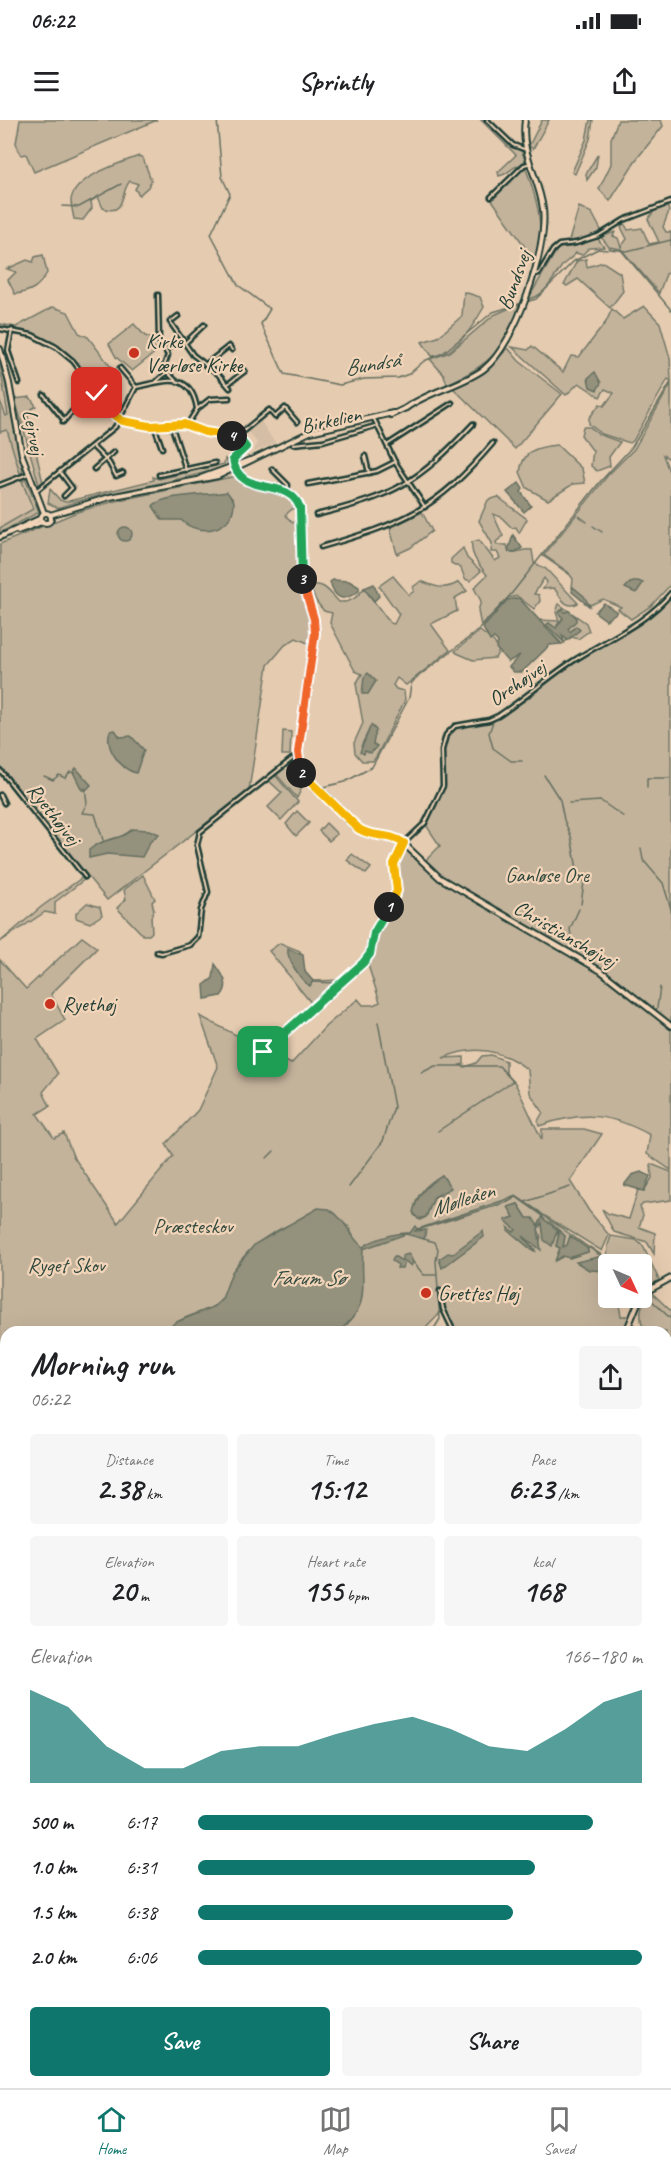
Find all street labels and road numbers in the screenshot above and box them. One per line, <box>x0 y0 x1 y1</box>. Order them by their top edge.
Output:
street label: Bundsvej <box>491 244 538 313</box>
street label: Birkelien <box>299 401 364 439</box>
street label: Lejrvej <box>17 407 52 460</box>
street label: Orehøjvej <box>483 652 553 712</box>
street label: Ryethøjvej <box>22 778 88 852</box>
street label: Christianshøjvej <box>509 894 623 975</box>

